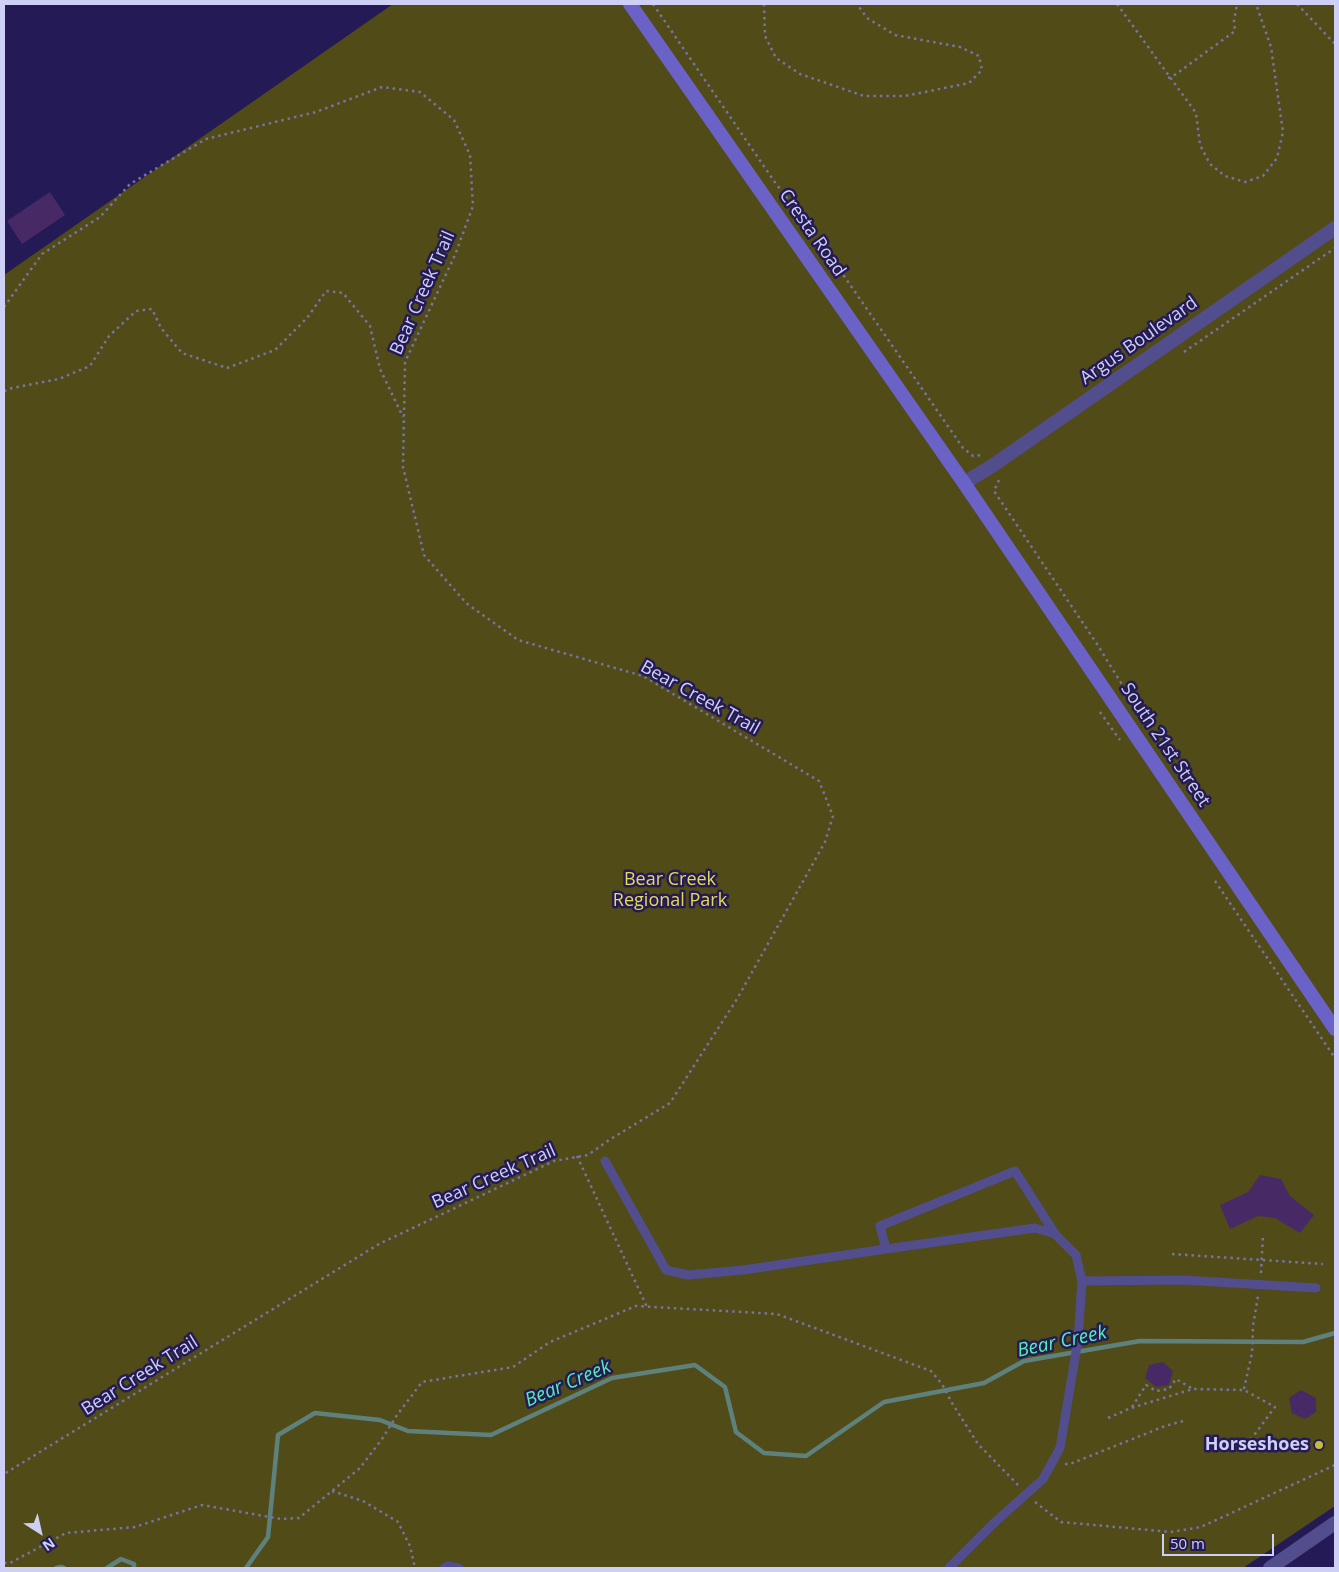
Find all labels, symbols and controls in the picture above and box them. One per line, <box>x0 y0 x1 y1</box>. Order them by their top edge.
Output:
street label: Cresta Road <box>774 185 850 281</box>
street label: Bear Creek Trail <box>386 228 460 358</box>
street label: Argus Boulevard <box>1076 292 1202 390</box>
street label: Bear Creek Trail <box>637 656 763 740</box>
street label: South 21st Street <box>1116 679 1214 811</box>
park label: Bear Creek Regional Park <box>613 869 727 912</box>
street label: Bear Creek Trail <box>429 1140 559 1214</box>
water label: Bear Creek <box>1015 1321 1109 1363</box>
street label: Bear Creek Trail <box>78 1332 202 1420</box>
water label: Bear Creek <box>522 1356 614 1412</box>
place label: Horseshoes <box>1205 1434 1309 1456</box>
marker: Horseshoes <box>1313 1439 1325 1451</box>
north arrow <box>15 1507 65 1557</box>
scale bar <box>1164 1524 1276 1556</box>
text: 50 m <box>1170 1533 1205 1553</box>
text: N <box>39 1534 59 1556</box>

